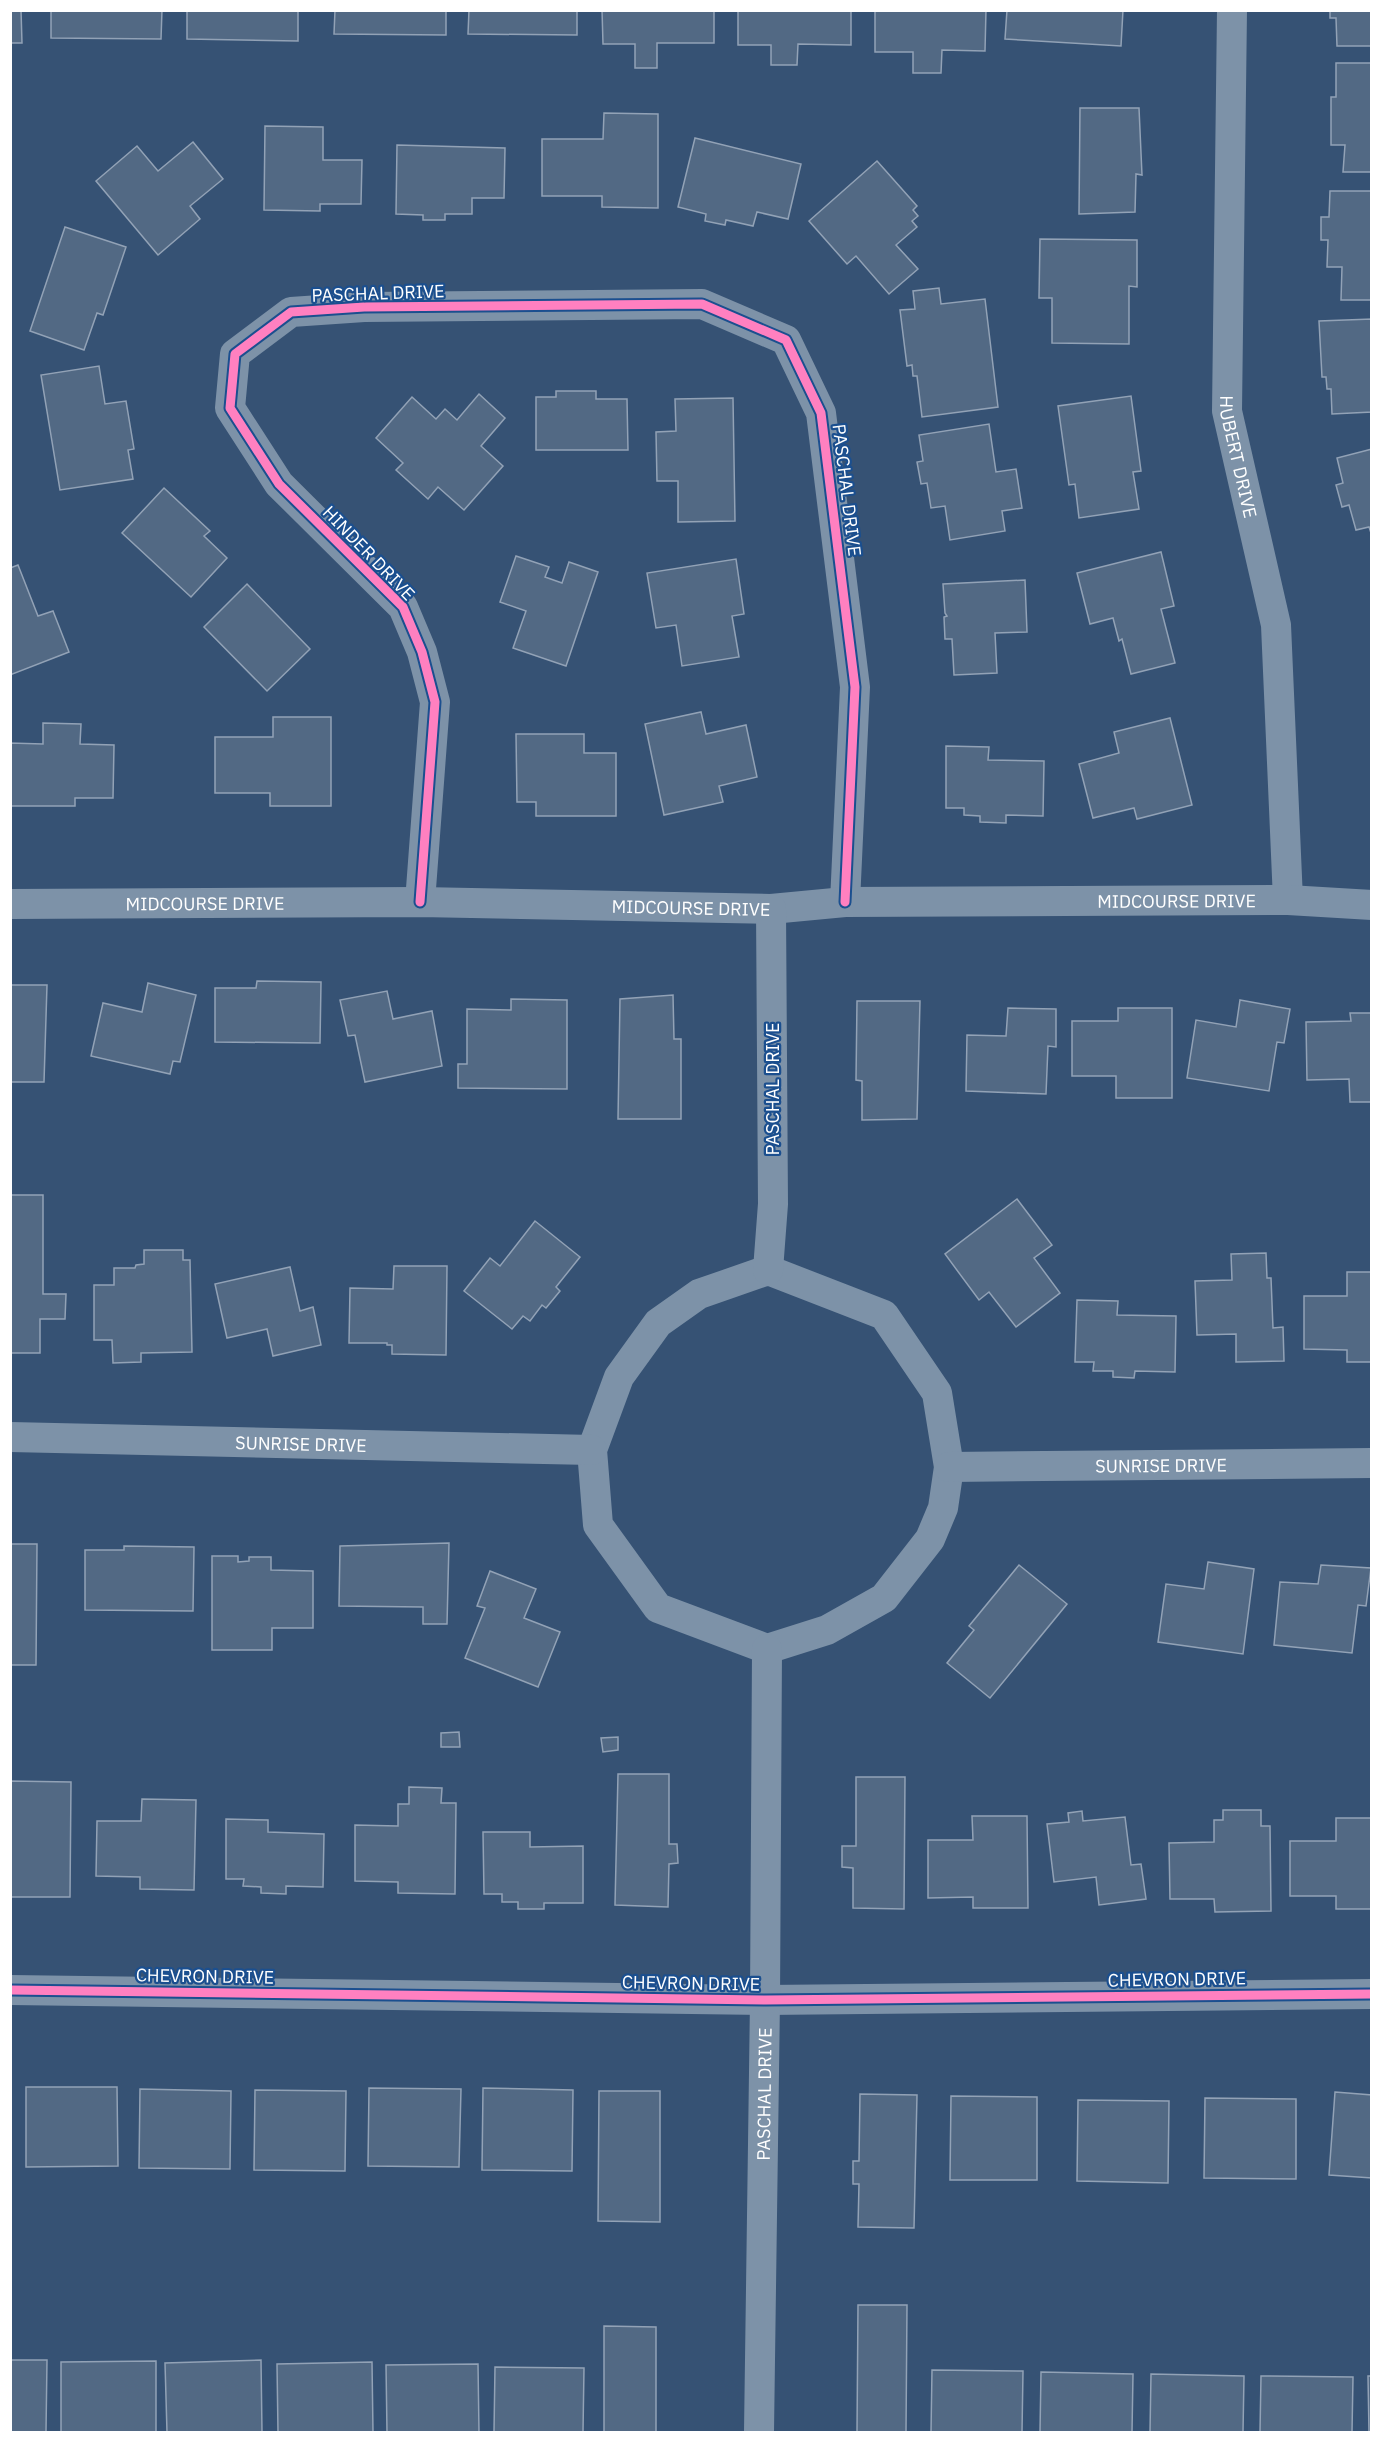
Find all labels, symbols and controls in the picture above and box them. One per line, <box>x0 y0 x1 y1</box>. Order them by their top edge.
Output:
street label: PASCHAL DRIVE <box>311 279 445 307</box>
street label: HUBERT DRIVE <box>1215 395 1263 520</box>
street label: PASCHAL DRIVE <box>827 423 867 557</box>
street label: HINDER DRIVE <box>318 501 420 605</box>
street label: MIDCOURSE DRIVE <box>1097 889 1256 912</box>
street label: MIDCOURSE DRIVE <box>126 891 284 915</box>
street label: MIDCOURSE DRIVE <box>611 894 771 920</box>
street label: PASCHAL DRIVE <box>761 1022 784 1156</box>
street label: SUNRISE DRIVE <box>235 1431 367 1456</box>
street label: SUNRISE DRIVE <box>1095 1453 1227 1477</box>
street label: CHEVRON DRIVE <box>136 1963 274 1989</box>
street label: CHEVRON DRIVE <box>1108 1966 1246 1992</box>
street label: CHEVRON DRIVE <box>622 1970 760 1996</box>
street label: PASCHAL DRIVE <box>751 2027 776 2161</box>

